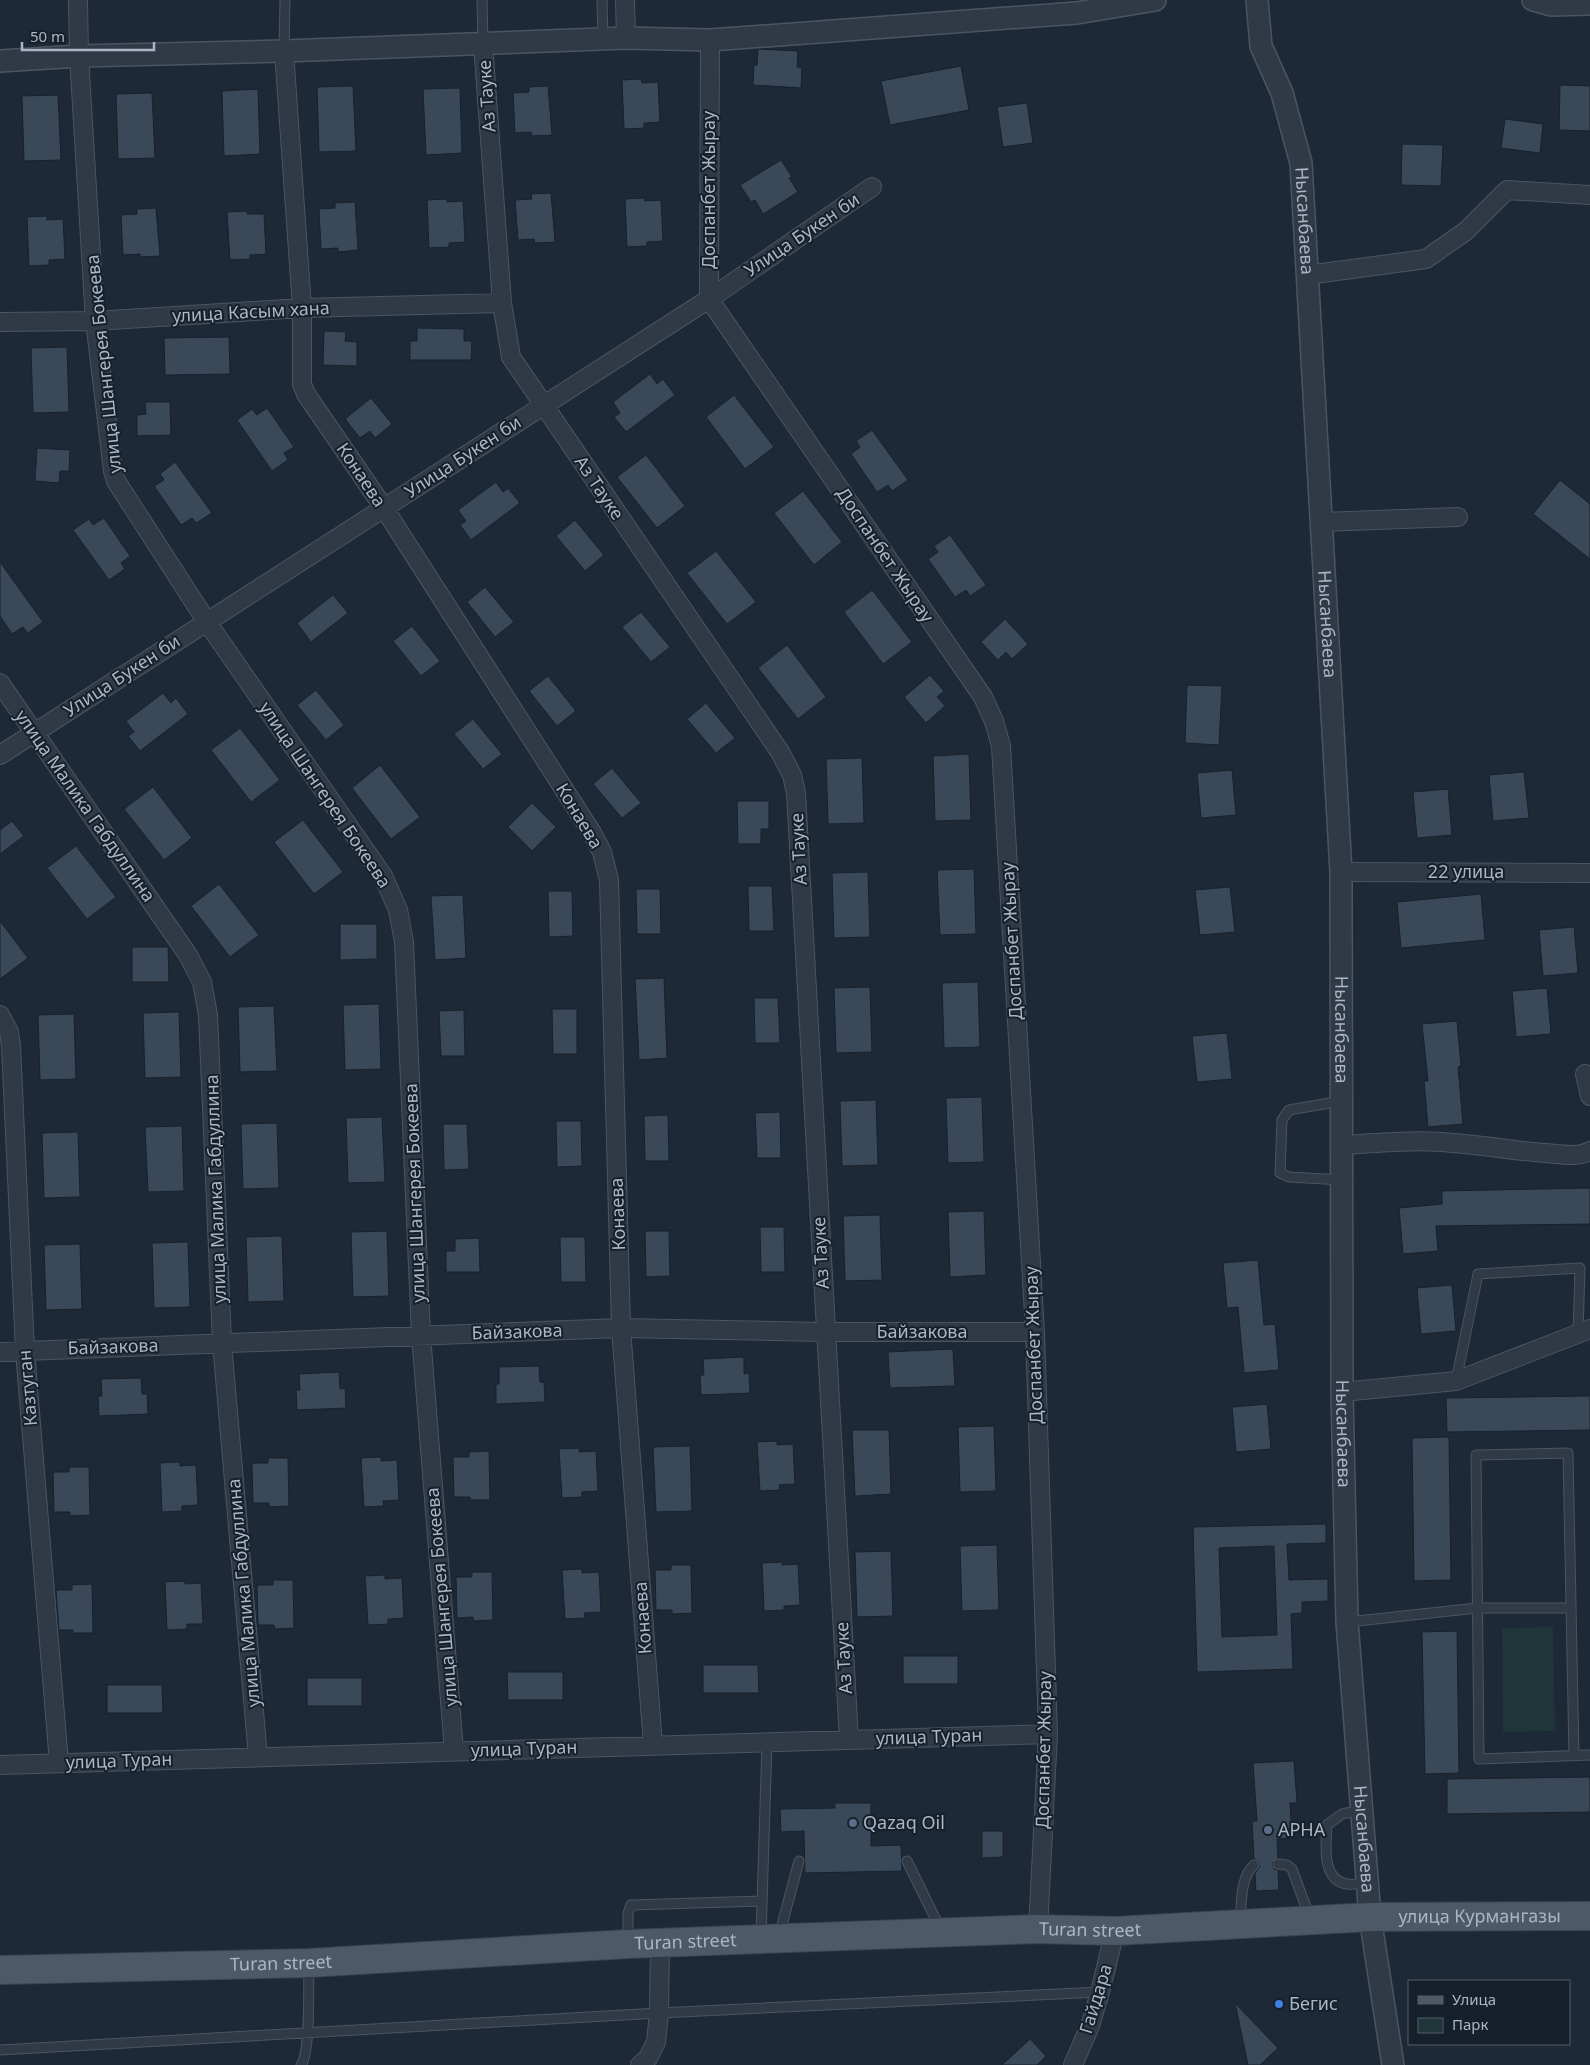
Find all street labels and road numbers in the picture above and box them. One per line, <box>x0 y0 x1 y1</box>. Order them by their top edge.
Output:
street label: Аз Тауке <box>472 59 500 133</box>
street label: Доспанбет Жырау <box>696 110 720 269</box>
street label: Нысанбаева <box>1290 166 1320 275</box>
street label: Улица Букен би <box>739 187 864 282</box>
street label: улица Шангерея Бокеева <box>80 254 126 475</box>
street label: улица Касым хана <box>172 295 330 327</box>
street label: Улица Букен би <box>400 409 525 503</box>
street label: Конаева <box>332 438 392 511</box>
street label: Аз Тауке <box>570 451 630 524</box>
street label: Доспанбет Жырау <box>832 482 940 627</box>
street label: Нысанбаева <box>1313 570 1343 679</box>
street label: Улица Букен би <box>59 628 184 722</box>
street label: улица Шангерея Бокеева <box>254 697 397 892</box>
street label: улица Малика Габдуллина <box>10 705 161 906</box>
street label: Конаева <box>551 778 609 853</box>
street label: Аз Тауке <box>784 812 812 886</box>
street label: 22 улица <box>1428 859 1504 883</box>
street label: Доспанбет Жырау <box>995 861 1027 1021</box>
street label: Нысанбаева <box>1330 976 1354 1084</box>
street label: улица Малика Габдуллина <box>199 1074 231 1304</box>
street label: улица Шангерея Бокеева <box>398 1083 430 1303</box>
street label: Конаева <box>604 1177 630 1251</box>
street label: Аз Тауке <box>806 1216 834 1290</box>
street label: Доспанбет Жырау <box>1018 1265 1048 1424</box>
street label: Байзакова <box>471 1317 563 1345</box>
street label: Байзакова <box>876 1319 968 1343</box>
street label: Байзакова <box>67 1332 159 1360</box>
street label: Казтуган <box>12 1349 42 1427</box>
street label: Нысанбаева <box>1331 1380 1357 1488</box>
street label: улица Малика Габдуллина <box>221 1478 265 1708</box>
street label: улица Шангерея Бокеева <box>419 1487 463 1708</box>
street label: Конаева <box>627 1581 657 1655</box>
street label: Аз Тауке <box>829 1621 857 1695</box>
street label: Доспанбет Жырау <box>1030 1670 1056 1829</box>
street label: улица Туран <box>875 1722 983 1750</box>
street label: улица Туран <box>470 1734 578 1762</box>
street label: улица Туран <box>65 1746 173 1774</box>
street label: Нысанбаева <box>1349 1784 1381 1894</box>
street label: улица Курмангазы <box>1398 1903 1561 1928</box>
street label: Turan street <box>1039 1916 1142 1942</box>
street label: Turan street <box>634 1927 737 1955</box>
street label: Turan street <box>230 1949 333 1976</box>
street label: Гайдара <box>1073 1961 1117 2036</box>

